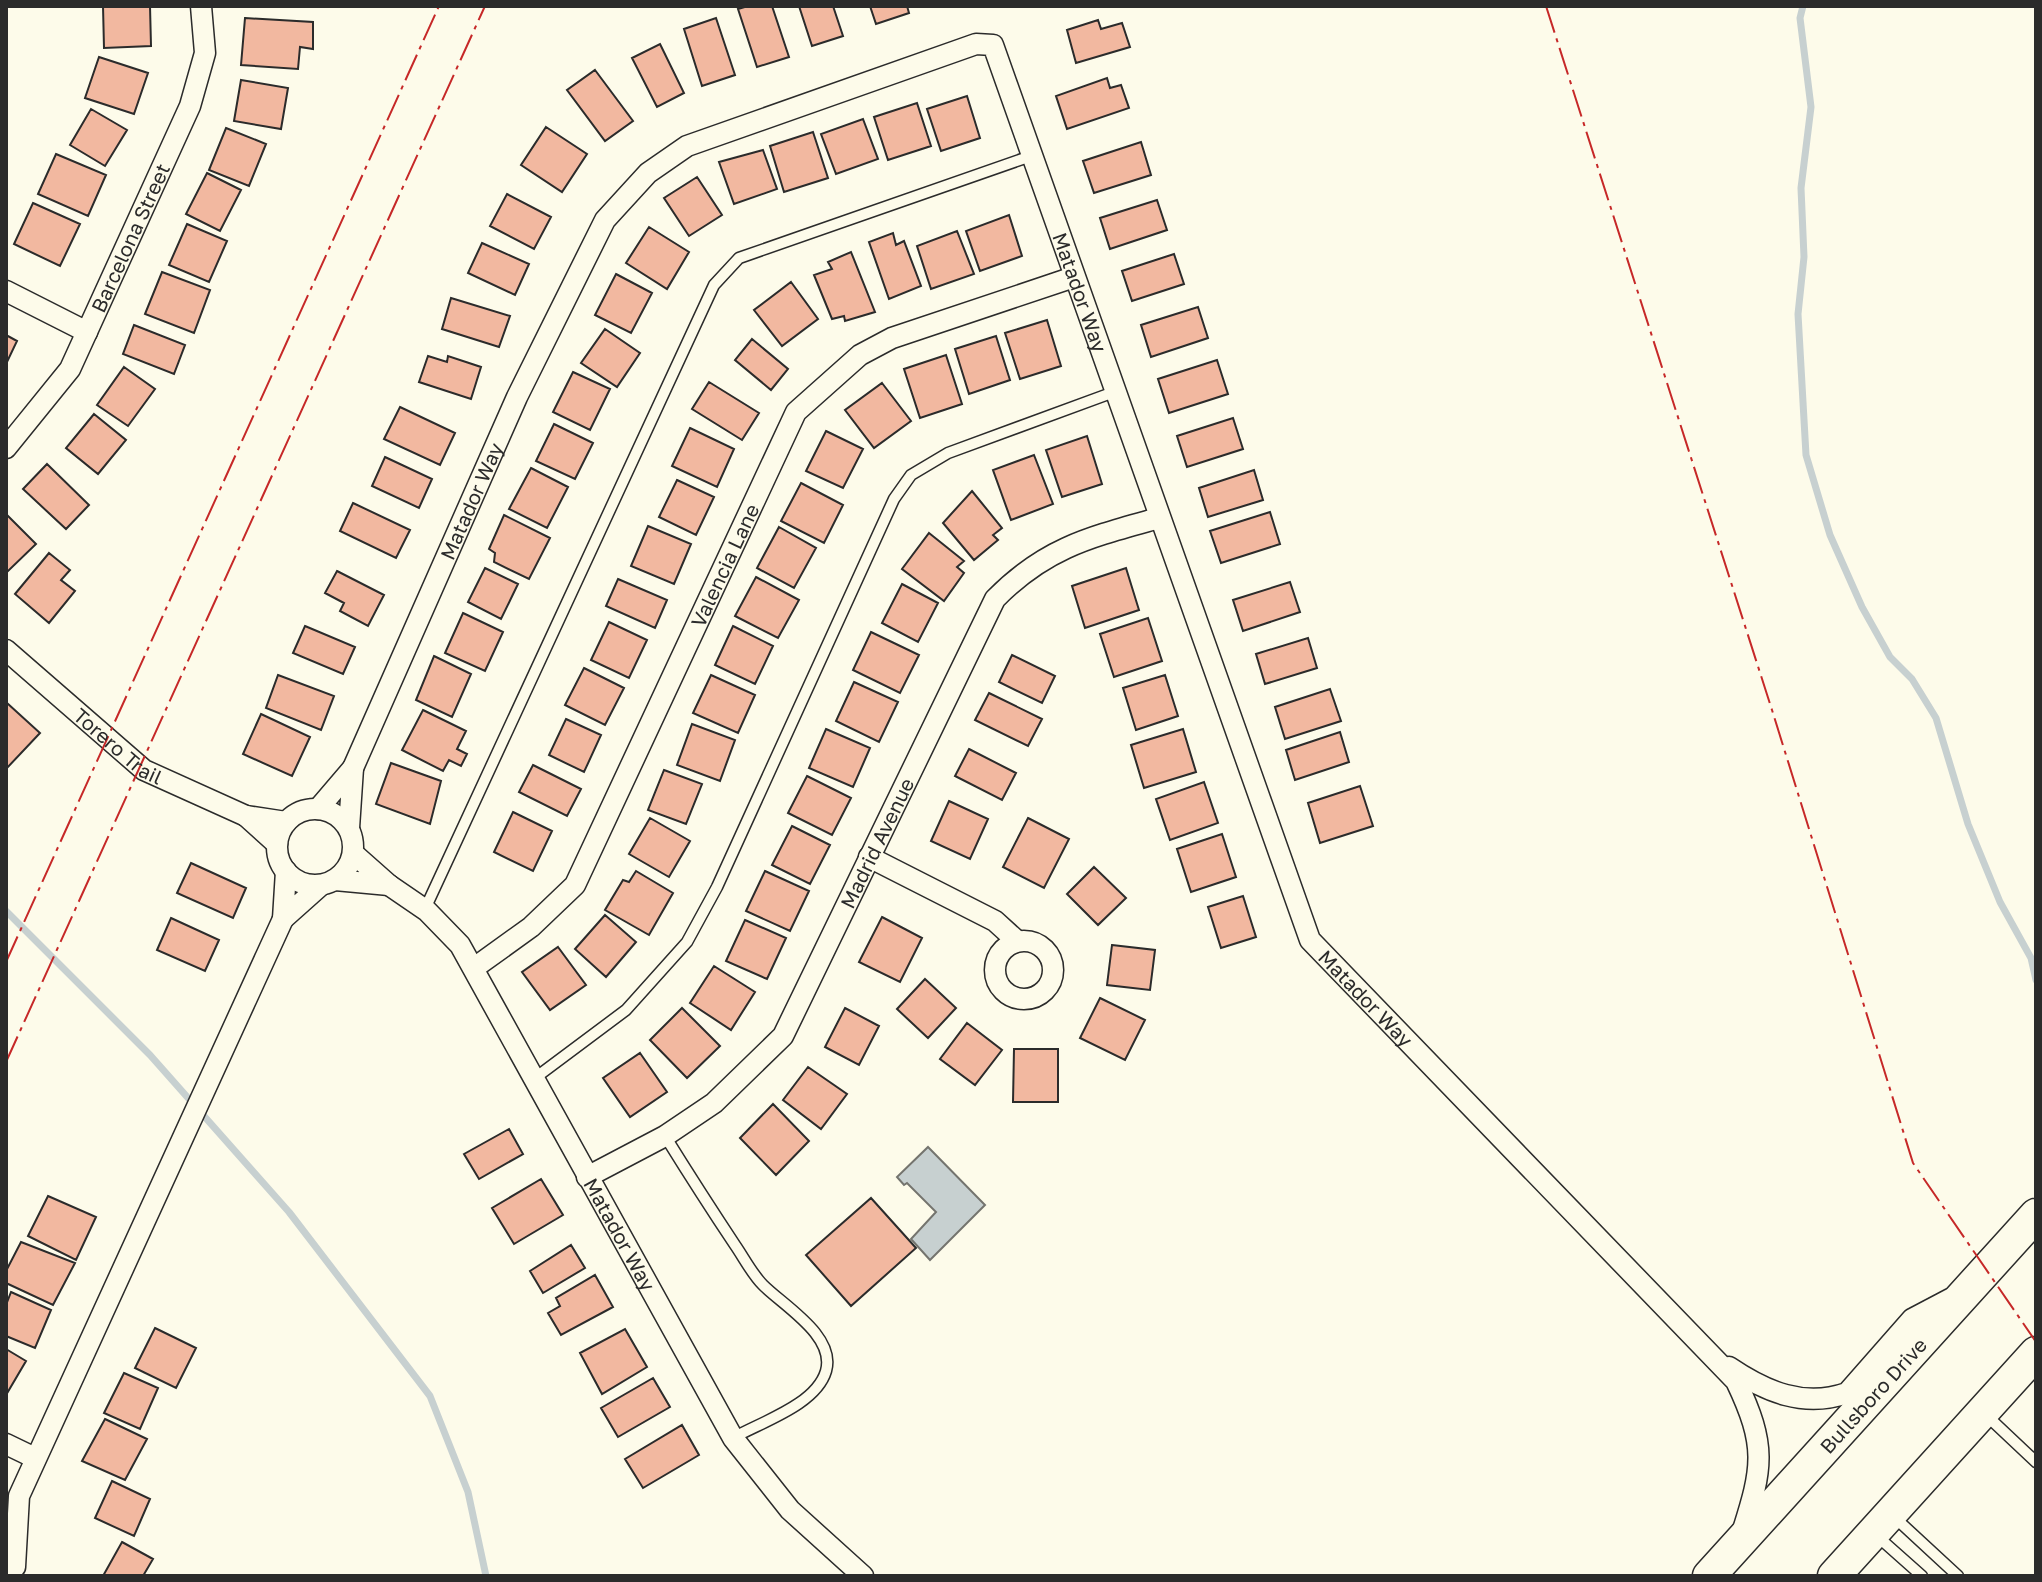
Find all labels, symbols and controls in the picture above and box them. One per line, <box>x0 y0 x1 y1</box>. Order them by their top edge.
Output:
street label: Barcelona Street <box>86 160 174 316</box>
street label: Matador Way <box>1048 229 1113 355</box>
street label: Matador Way <box>435 439 507 563</box>
street label: Valencia Lane <box>685 500 763 631</box>
street label: Torero Trail <box>69 703 166 789</box>
street label: Madrid Avenue <box>835 774 918 912</box>
street label: Matador Way <box>1314 945 1418 1051</box>
street label: Matador Way <box>579 1174 661 1295</box>
street label: Bullsboro Drive <box>1814 1332 1931 1458</box>

